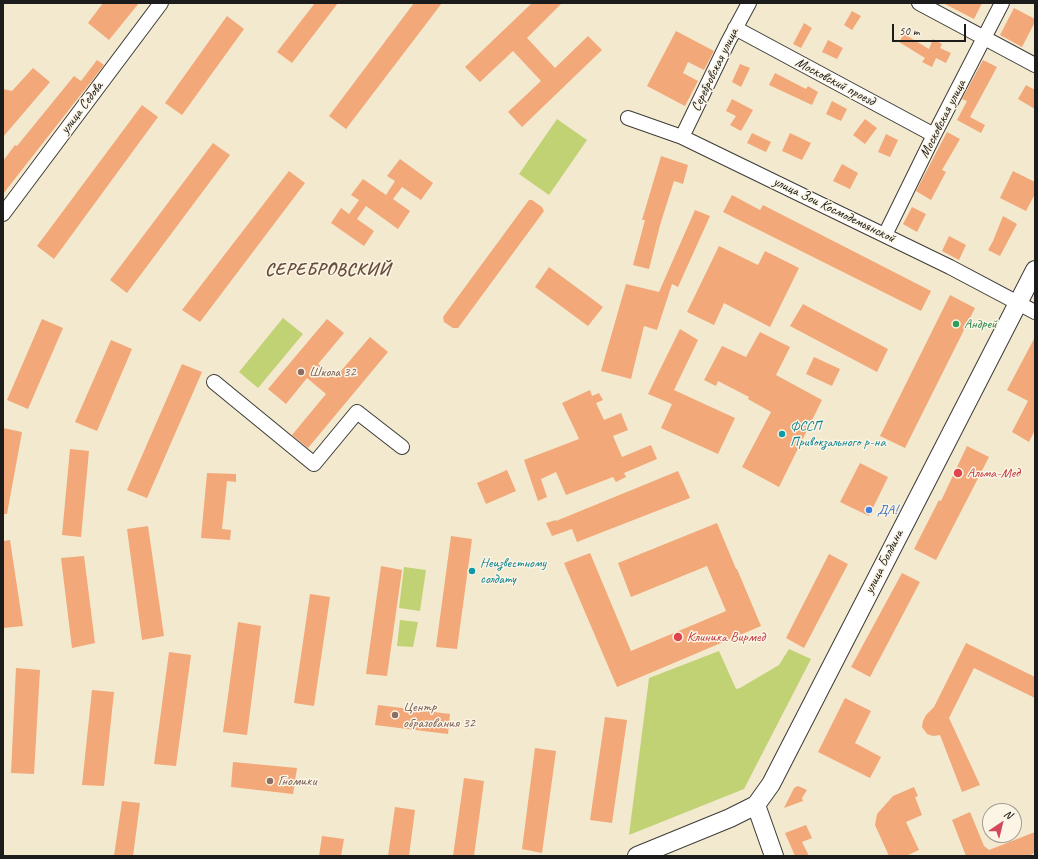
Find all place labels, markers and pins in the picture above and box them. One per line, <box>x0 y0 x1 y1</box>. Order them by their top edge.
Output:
place label: Андрей <box>964 316 997 332</box>
marker: Андрей <box>951 319 961 329</box>
place label: Школа 32 <box>309 364 356 380</box>
marker: Школа 32 <box>296 367 306 377</box>
place label: ФССП Привокзального р-на <box>790 418 886 450</box>
marker: ФССП Привокзального р-на <box>777 429 787 439</box>
place label: Альма-Мед <box>967 465 1020 481</box>
marker: Альма-Мед <box>952 467 964 479</box>
place label: ДА! <box>877 502 897 518</box>
marker: ДА! <box>864 505 874 515</box>
place label: Неизвестному солдату <box>480 555 546 588</box>
marker: Неизвестному солдату <box>467 566 477 576</box>
place label: Клиника Вирмед <box>687 629 765 645</box>
marker: Клиника Вирмед <box>672 631 684 643</box>
place label: Центр образования 32 <box>403 699 475 732</box>
marker: Центр образования 32 <box>390 710 400 720</box>
place label: Гномики <box>278 773 316 789</box>
marker: Гномики <box>265 776 275 786</box>

